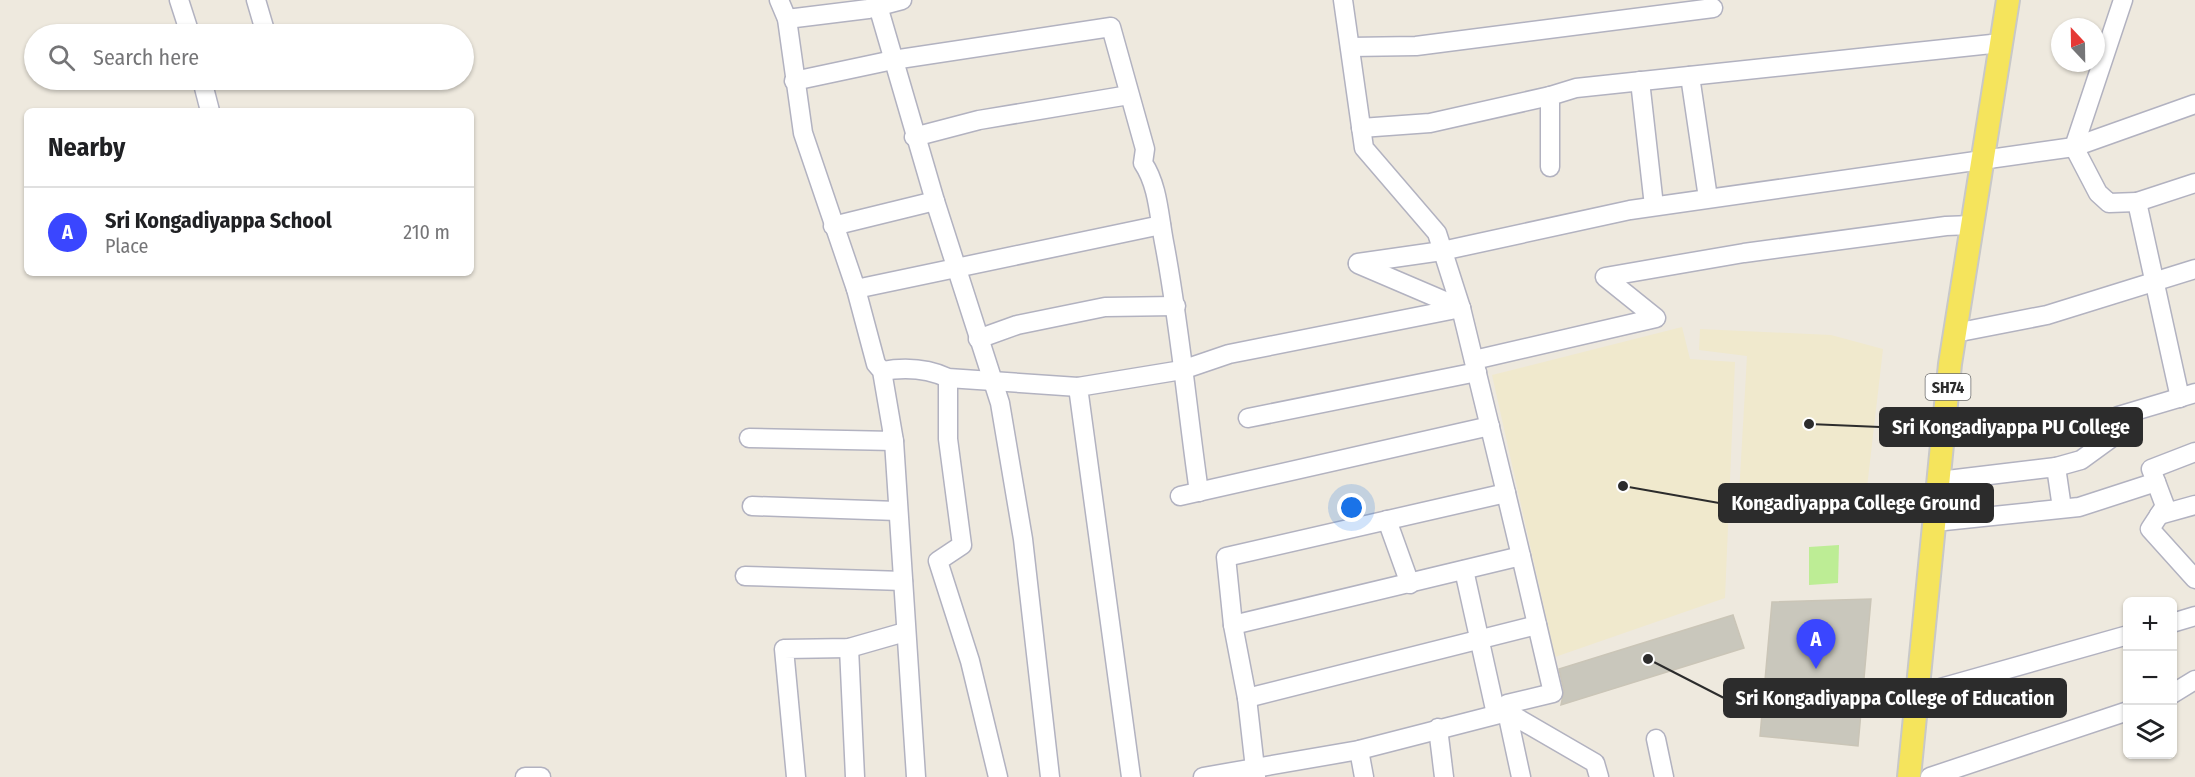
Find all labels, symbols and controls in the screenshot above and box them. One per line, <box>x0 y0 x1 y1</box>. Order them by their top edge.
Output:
north arrow <box>2051 18 2105 72</box>
search box <box>24 24 474 90</box>
icon: search <box>45 41 78 74</box>
text: Search here <box>93 44 199 71</box>
text: Nearby <box>48 132 125 163</box>
text: Sri Kongadiyappa School <box>105 207 332 234</box>
text: A <box>62 220 73 244</box>
text: 210 m <box>403 220 450 244</box>
text: Place <box>105 234 148 258</box>
road number: SH74 <box>1926 374 1970 400</box>
callout: Sri Kongadiyappa PU College <box>1880 408 2142 446</box>
text: Sri Kongadiyappa PU College <box>1892 415 2130 439</box>
callout: Kongadiyappa College Ground <box>1719 484 1993 522</box>
text: Kongadiyappa College Ground <box>1731 491 1981 515</box>
your location <box>1337 493 1366 522</box>
map controls <box>2123 597 2177 759</box>
button: + <box>2123 597 2177 651</box>
pin: A <box>1796 620 1836 669</box>
button: − <box>2123 651 2177 705</box>
callout: Sri Kongadiyappa College of Education <box>1724 679 2066 717</box>
text: Sri Kongadiyappa College of Education <box>1736 686 2054 710</box>
button: layers <box>2123 705 2177 759</box>

